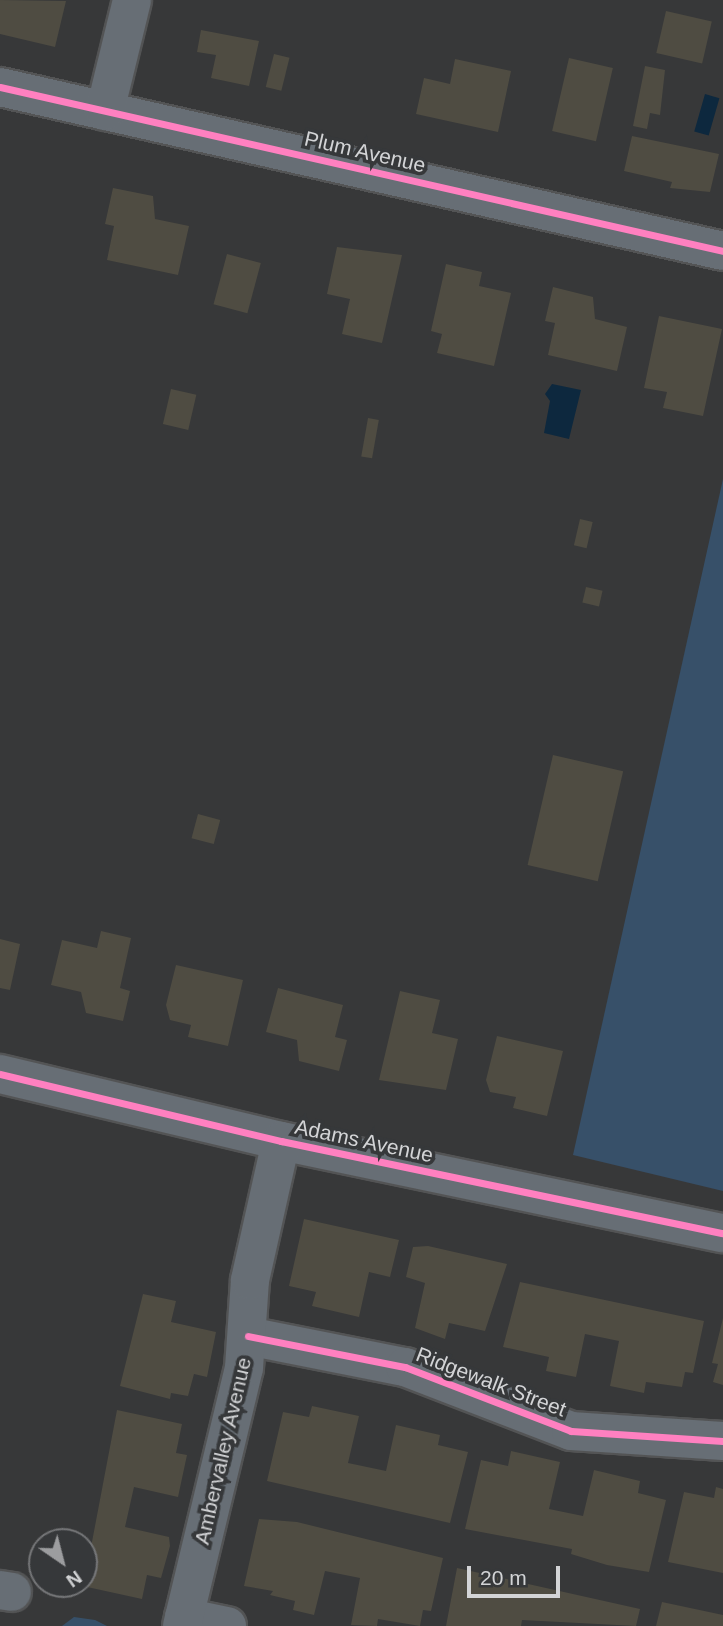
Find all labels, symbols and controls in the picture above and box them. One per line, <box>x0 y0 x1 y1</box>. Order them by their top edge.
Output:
street label: Plum Avenue <box>301 126 429 178</box>
street label: Adams Avenue <box>292 1114 436 1168</box>
street label: Ridgewalk Street <box>412 1342 570 1422</box>
street label: Ambervalley Avenue <box>189 1355 257 1547</box>
north arrow <box>28 1528 98 1598</box>
scale bar <box>471 1552 564 1596</box>
text: N <box>63 1566 86 1592</box>
text: 20 m <box>480 1566 527 1589</box>

